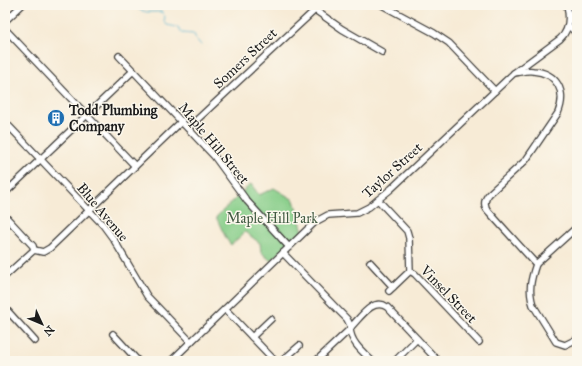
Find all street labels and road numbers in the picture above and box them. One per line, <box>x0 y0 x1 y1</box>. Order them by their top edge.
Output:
street label: Somers Street <box>210 25 281 92</box>
street label: Maple Hill Street <box>175 99 253 188</box>
street label: Taylor Street <box>359 139 426 202</box>
street label: Blue Avenue <box>73 180 132 245</box>
street label: Vinsel Street <box>416 261 480 327</box>

